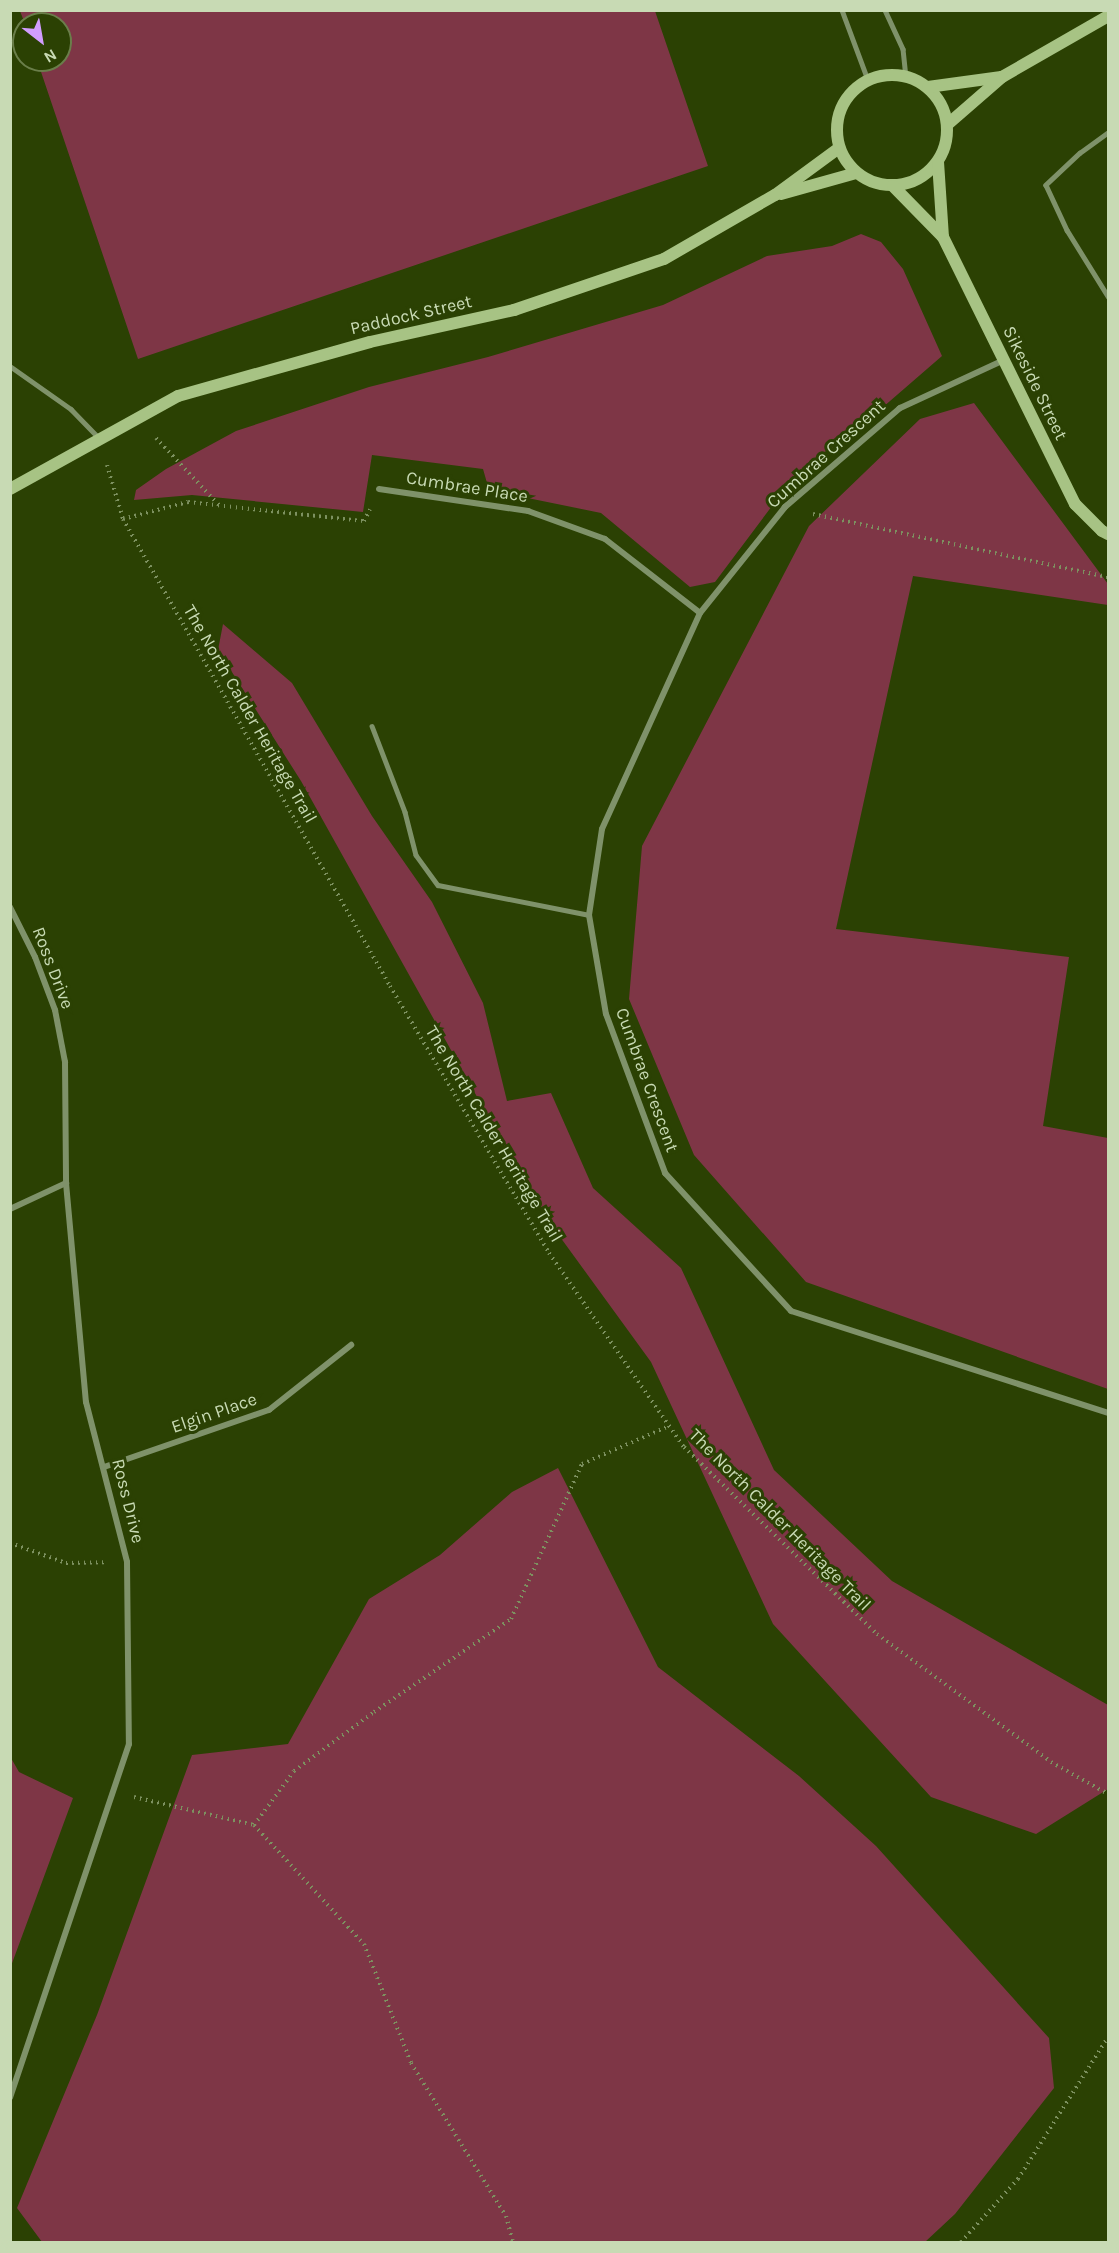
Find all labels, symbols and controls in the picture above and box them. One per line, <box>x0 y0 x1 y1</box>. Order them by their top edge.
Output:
north arrow <box>12 12 72 72</box>
text: N <box>41 45 60 67</box>
street label: Paddock Street <box>348 291 474 339</box>
street label: Sikeside Street <box>998 323 1072 443</box>
street label: Cumbrae Crescent <box>762 395 890 513</box>
street label: Cumbrae Place <box>405 467 529 507</box>
street label: The North Calder Heritage Trail <box>178 601 322 827</box>
street label: Ross Drive <box>27 924 79 1012</box>
street label: Cumbrae Crescent <box>611 1005 683 1155</box>
street label: The North Calder Heritage Trail <box>421 1022 567 1246</box>
street label: Elgin Place <box>168 1388 260 1438</box>
street label: The North Calder Heritage Trail <box>684 1424 876 1616</box>
street label: Ross Drive <box>107 1457 149 1545</box>

